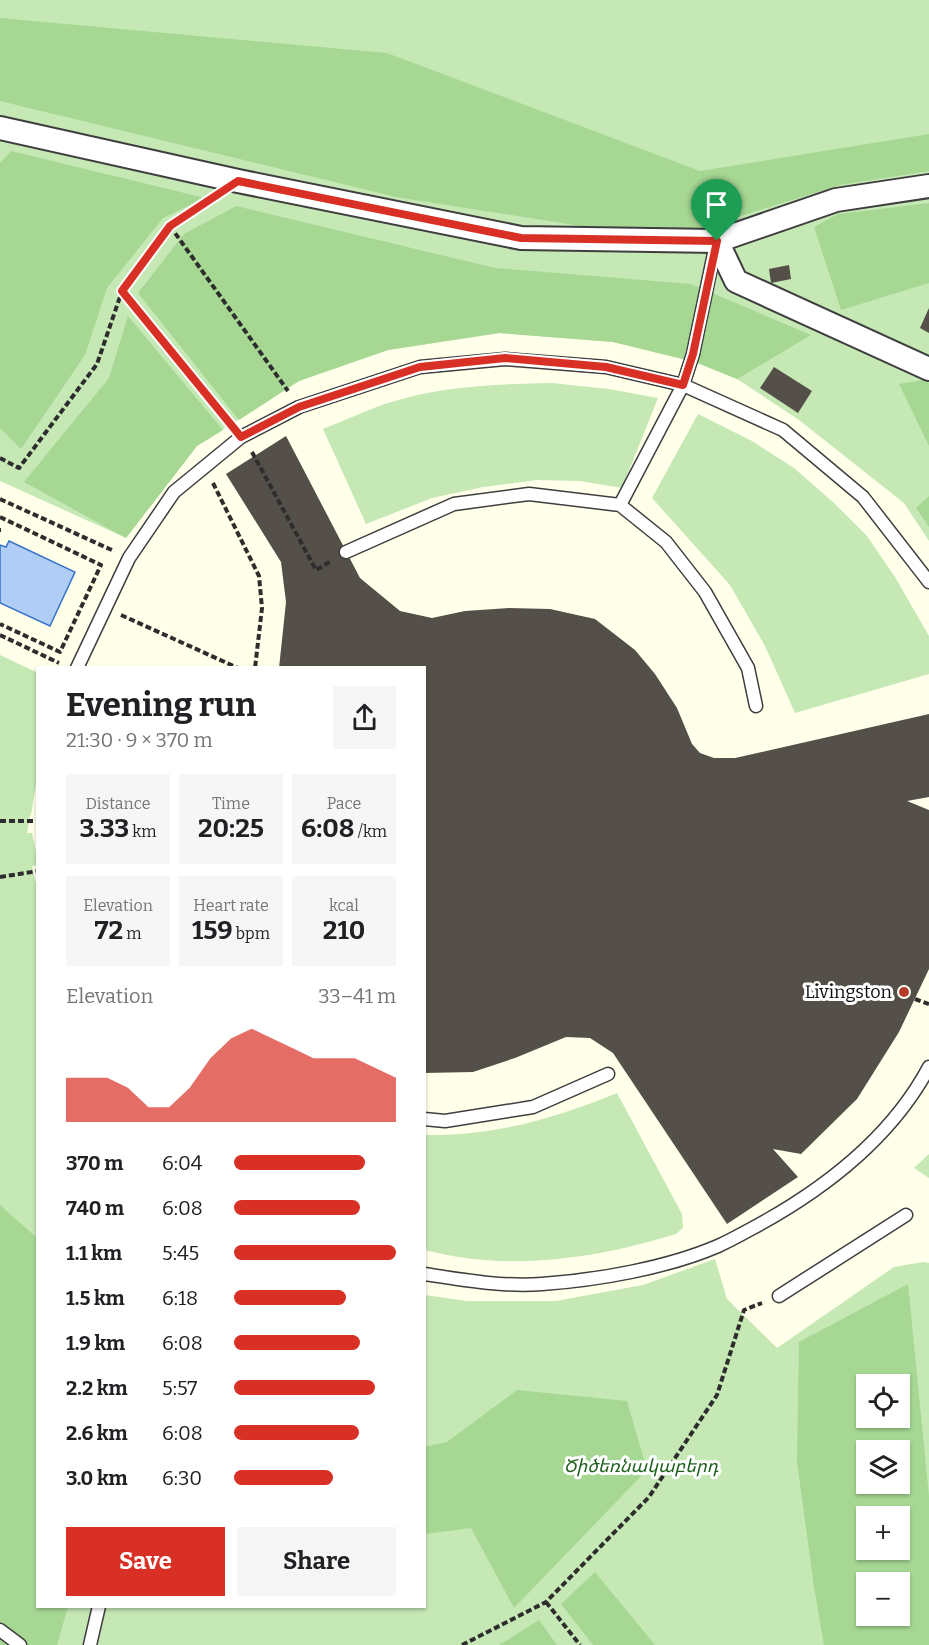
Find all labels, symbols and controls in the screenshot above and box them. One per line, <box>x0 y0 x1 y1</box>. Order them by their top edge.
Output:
pin <box>691 179 742 241</box>
icon: arrive <box>700 188 733 221</box>
text: Evening run <box>66 685 256 725</box>
button: share <box>333 686 396 749</box>
text: 21:30 · 9 × 370 m <box>66 728 212 752</box>
text: Distance <box>86 794 150 813</box>
text: Time <box>212 794 250 813</box>
text: Pace <box>327 794 361 813</box>
text: 3.33 <box>80 813 129 844</box>
text: 20:25 <box>198 813 264 844</box>
text: 6:08 <box>301 813 355 844</box>
text: km <box>129 822 156 841</box>
text: /km <box>355 822 387 841</box>
text: Elevation <box>83 896 153 915</box>
text: Heart rate <box>193 896 269 915</box>
text: kcal <box>329 896 359 915</box>
text: 72 <box>94 915 123 946</box>
text: 159 <box>192 915 233 946</box>
text: 210 <box>323 915 365 946</box>
text: m <box>123 924 142 943</box>
text: bpm <box>233 924 270 943</box>
place label: Livingston <box>805 981 893 1003</box>
text: Elevation <box>66 984 153 1008</box>
text: 33–41 m <box>318 984 396 1008</box>
marker: Livingston <box>897 985 911 999</box>
text: 370 m <box>66 1151 123 1175</box>
text: 6:04 <box>162 1151 202 1175</box>
text: 740 m <box>66 1196 124 1220</box>
text: 6:08 <box>162 1196 203 1220</box>
text: 1.1 km <box>66 1241 122 1265</box>
text: 5:45 <box>162 1241 199 1265</box>
text: 1.5 km <box>66 1286 125 1310</box>
text: 6:18 <box>162 1286 198 1310</box>
text: 1.9 km <box>66 1331 125 1355</box>
text: 6:08 <box>162 1331 203 1355</box>
map controls <box>856 1374 910 1626</box>
button: locate <box>856 1374 910 1428</box>
text: 2.2 km <box>66 1376 128 1400</box>
text: 5:57 <box>162 1376 197 1400</box>
text: 2.6 km <box>66 1421 128 1445</box>
text: 6:08 <box>162 1421 203 1445</box>
button: layers <box>856 1440 910 1494</box>
park label: Ծիծեռնակաբերդ <box>564 1455 719 1477</box>
text: 3.0 km <box>66 1466 128 1490</box>
text: 6:30 <box>162 1466 202 1490</box>
button: + <box>856 1506 910 1560</box>
button: Save <box>66 1527 225 1596</box>
button: Share <box>237 1527 396 1596</box>
button: − <box>856 1572 910 1626</box>

